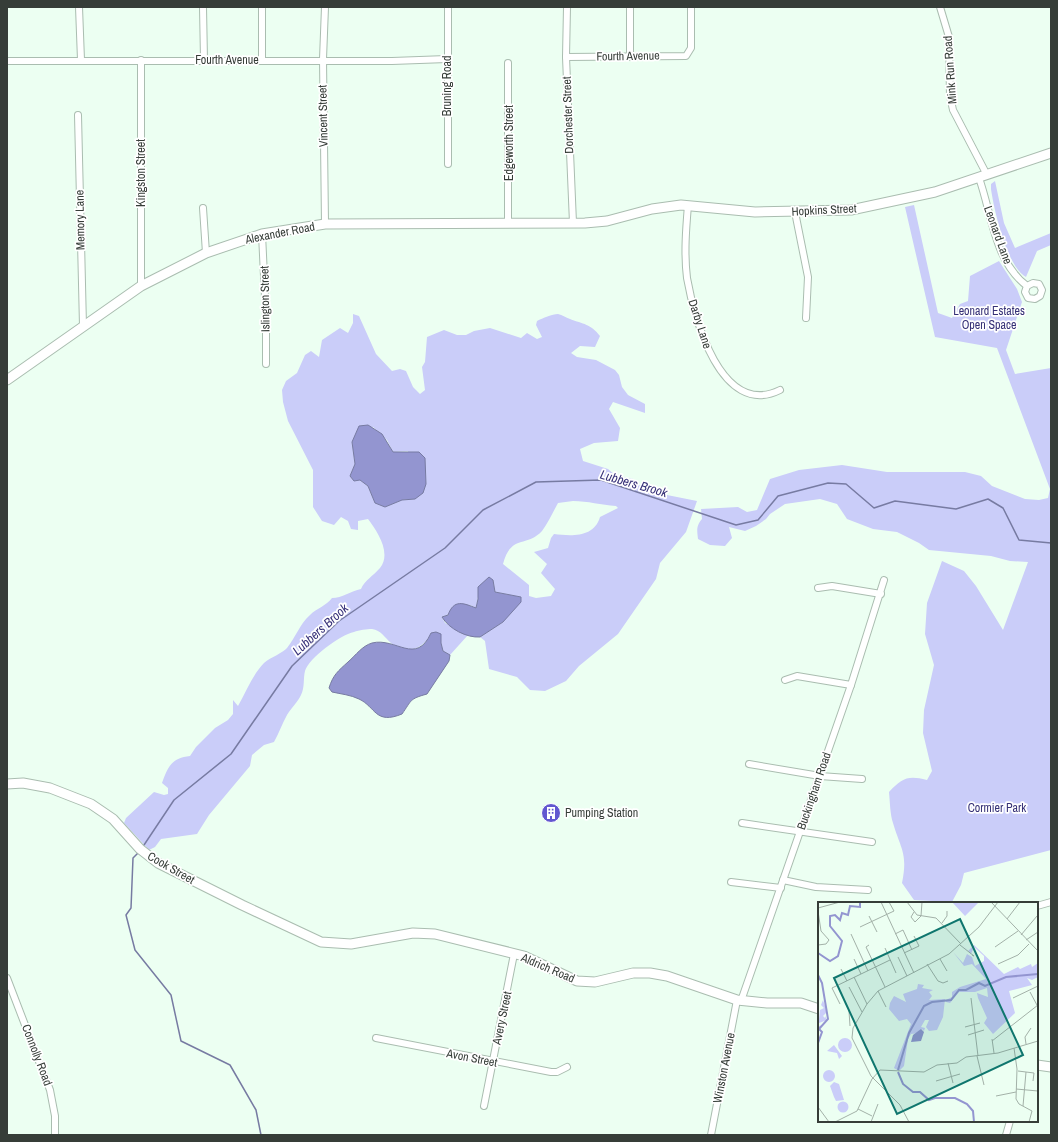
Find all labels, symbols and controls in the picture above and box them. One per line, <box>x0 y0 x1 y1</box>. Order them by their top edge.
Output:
street label: Mink Run Road <box>940 35 960 105</box>
street label: Fourth Avenue <box>596 47 660 65</box>
street label: Fourth Avenue <box>195 52 259 68</box>
street label: Bruning Road <box>439 56 455 116</box>
street label: Dorchester Street <box>559 76 577 154</box>
street label: Vincent Street <box>314 85 332 147</box>
street label: Edgeworth Street <box>501 105 517 181</box>
street label: Kingston Street <box>133 139 149 207</box>
street label: Memory Lane <box>71 190 89 250</box>
street label: Hopkins Street <box>791 200 857 220</box>
street label: Leonard Lane <box>980 204 1016 266</box>
street label: Alexander Road <box>243 218 316 248</box>
street label: Islington Street <box>256 266 274 332</box>
street label: Darby Lane <box>685 297 715 351</box>
park label: Leonard Estates Open Space <box>953 303 1025 333</box>
water label: Lubbers Brook <box>598 466 670 501</box>
water label: Lubbers Brook <box>289 599 352 659</box>
street label: Buckingham Road <box>793 750 835 832</box>
park label: Cormier Park <box>968 800 1026 816</box>
building icon: Pumping Station <box>540 802 562 824</box>
place label: Pumping Station <box>565 805 638 821</box>
street label: Cook Street <box>144 848 198 888</box>
inset map <box>818 902 1038 1122</box>
street label: Aldrich Road <box>518 949 577 986</box>
street label: Avery Street <box>488 990 515 1047</box>
street label: Connolly Road <box>18 1022 56 1088</box>
street label: Winston Avenue <box>709 1031 739 1105</box>
street label: Avon Street <box>444 1045 499 1071</box>

